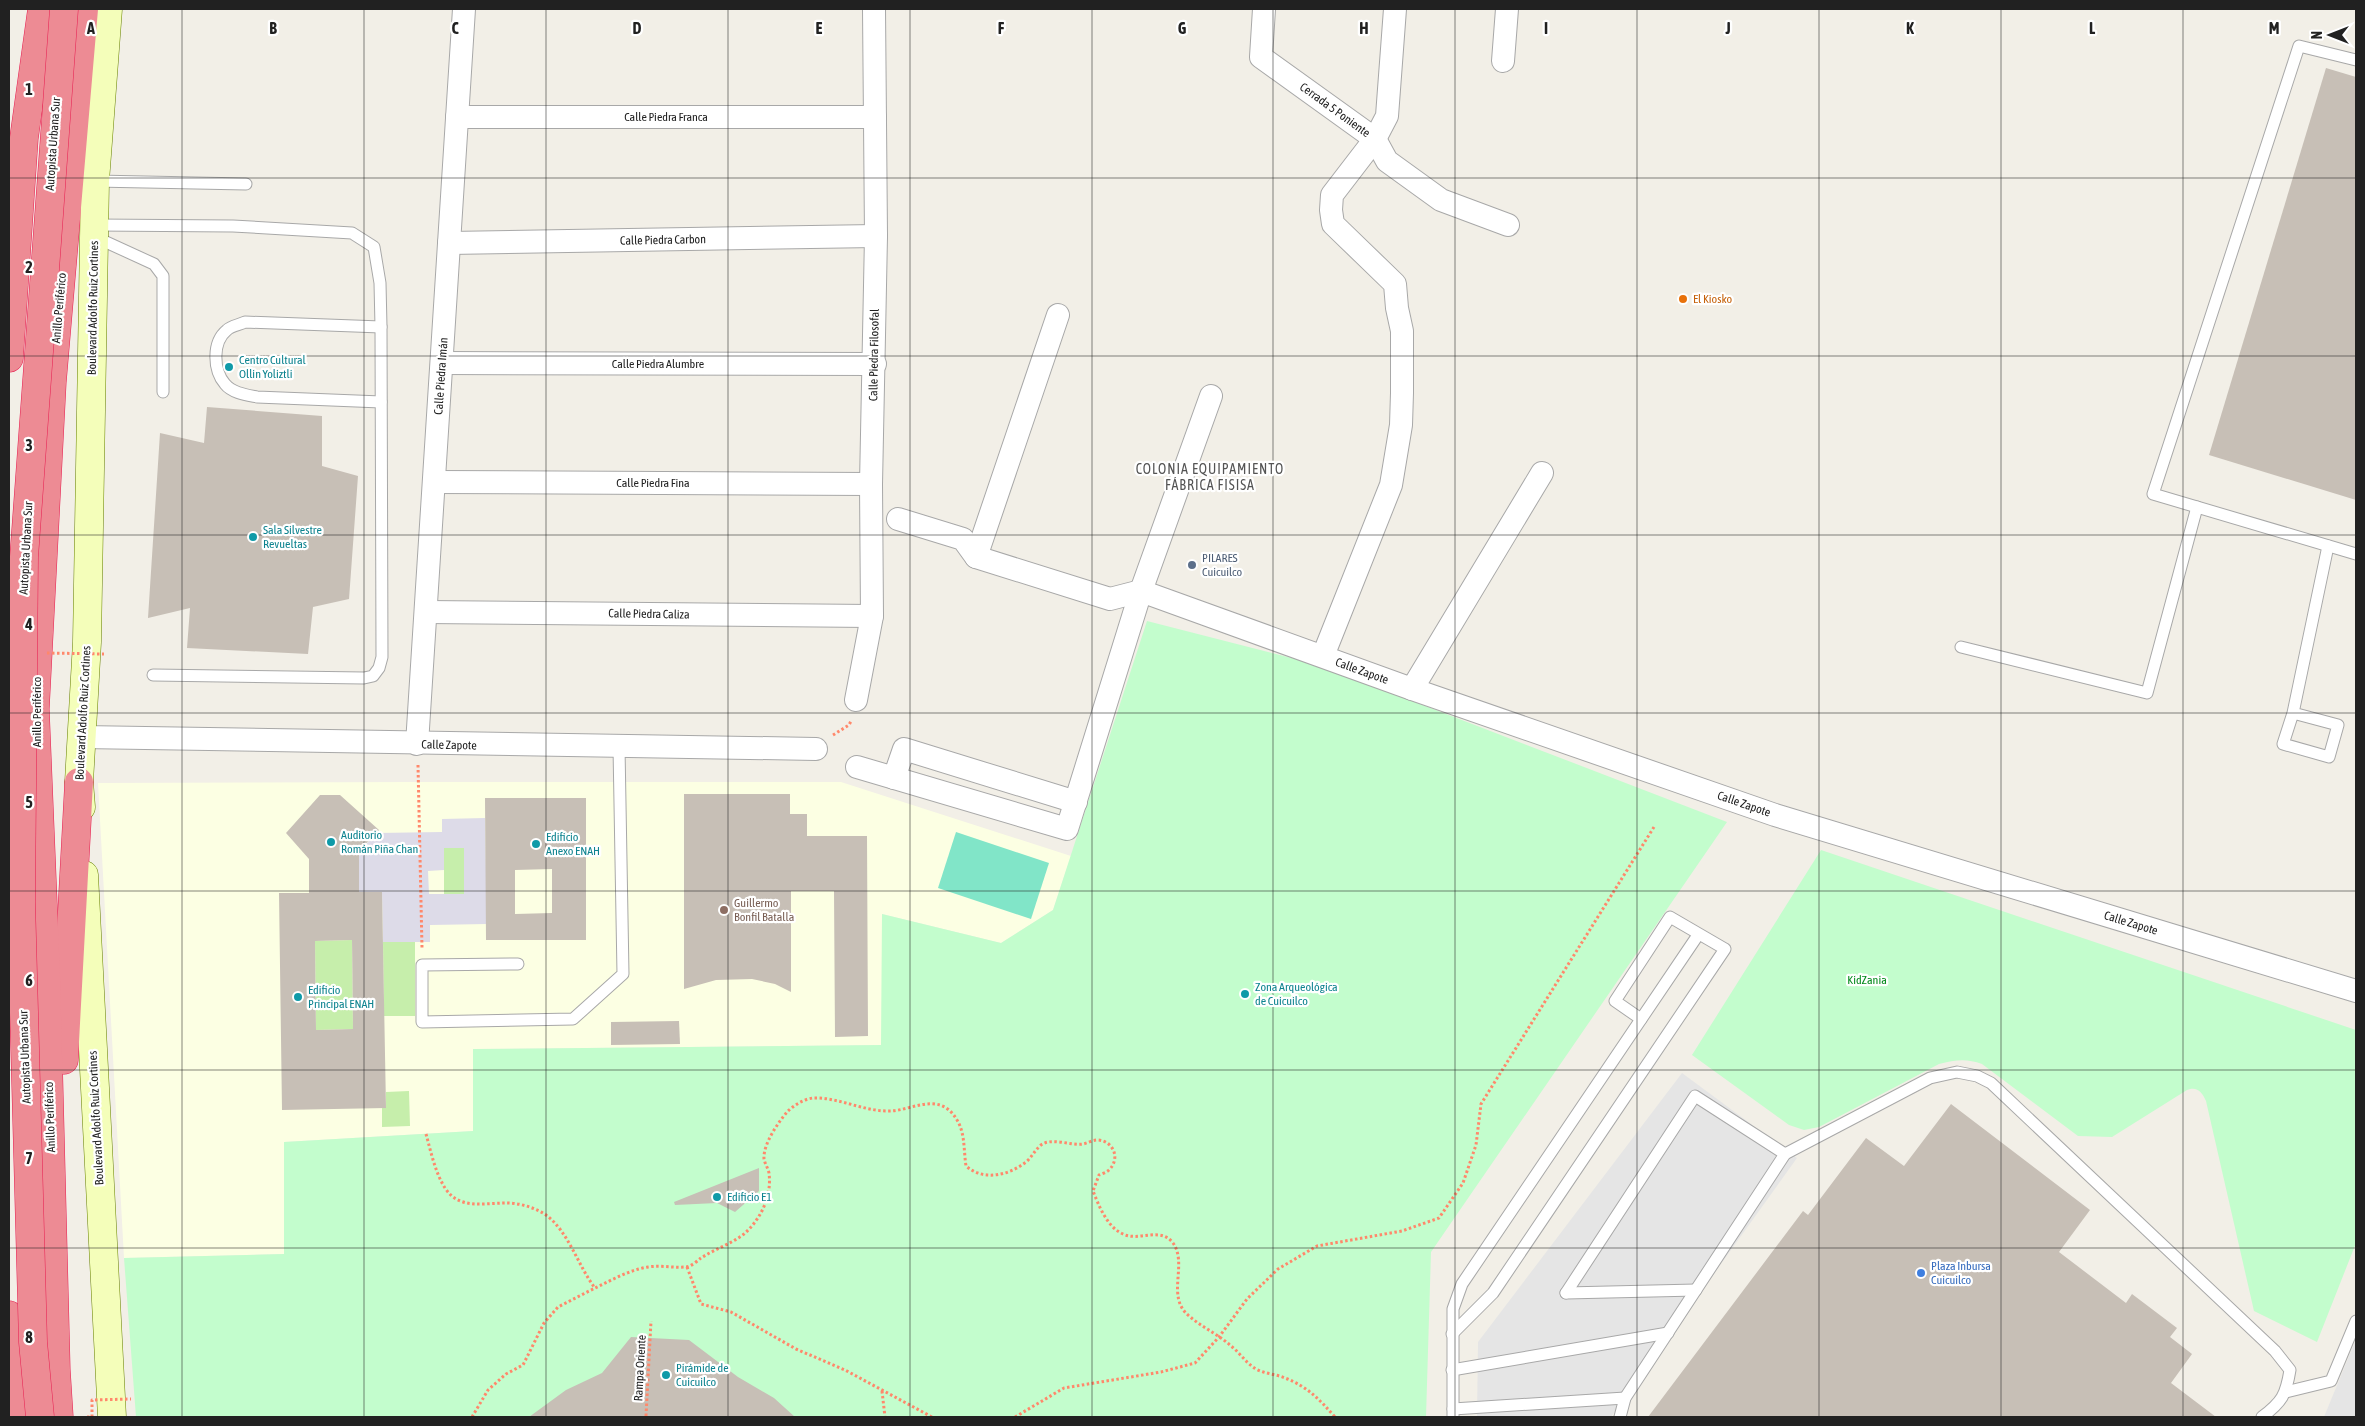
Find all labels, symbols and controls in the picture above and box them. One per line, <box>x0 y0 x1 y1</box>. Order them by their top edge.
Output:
north arrow <box>2305 10 2355 60</box>
text: A <box>86 19 95 37</box>
text: B <box>269 19 277 37</box>
text: C <box>451 19 459 37</box>
text: D <box>633 19 642 37</box>
text: E <box>816 19 823 37</box>
text: F <box>998 19 1005 37</box>
text: G <box>1178 19 1187 37</box>
text: H <box>1359 19 1369 37</box>
text: I <box>1544 19 1548 37</box>
text: J <box>1724 19 1731 37</box>
text: K <box>1906 19 1914 37</box>
text: L <box>2089 19 2096 37</box>
text: M <box>2269 19 2279 37</box>
text: N <box>2309 31 2325 39</box>
text: 1 <box>25 80 33 98</box>
street label: Cerrada 5 Poniente <box>1297 80 1373 140</box>
street label: Autopista Urbana Sur <box>43 97 63 191</box>
street label: Calle Piedra Franca <box>624 110 708 124</box>
street label: Calle Piedra Carbon <box>620 232 706 248</box>
street label: Boulevard Adolfo Ruiz Cortines <box>85 241 101 375</box>
text: 2 <box>25 258 33 276</box>
street label: Anillo Periférico <box>49 272 69 344</box>
place label: El Kiosko <box>1693 292 1732 306</box>
marker: El Kiosko <box>1677 293 1689 305</box>
street label: Calle Piedra Filosofal <box>866 308 882 401</box>
street label: Calle Piedra Imán <box>431 337 451 415</box>
place label: Centro Cultural Ollin Yoliztli <box>239 353 306 381</box>
street label: Calle Piedra Alumbre <box>612 357 704 371</box>
marker: Centro Cultural Ollin Yoliztli <box>223 361 235 373</box>
text: 3 <box>25 436 33 454</box>
district label: COLONIA EQUIPAMIENTO FÁBRICA FISISA <box>1136 461 1284 493</box>
street label: Calle Piedra Fina <box>616 476 690 490</box>
street label: Autopista Urbana Sur <box>17 501 35 595</box>
place label: Sala Silvestre Revueltas <box>263 523 322 551</box>
marker: Sala Silvestre Revueltas <box>247 531 259 543</box>
place label: PILARES Cuicuilco <box>1202 551 1242 579</box>
marker: PILARES Cuicuilco <box>1186 559 1198 571</box>
street label: Calle Piedra Caliza <box>608 606 690 622</box>
text: 4 <box>24 615 33 633</box>
street label: Boulevard Adolfo Ruiz Cortines <box>72 645 94 781</box>
street label: Calle Zapote <box>1334 655 1390 687</box>
street label: Anillo Periférico <box>30 676 44 747</box>
street label: Calle Zapote <box>421 738 477 752</box>
street label: Calle Zapote <box>1716 788 1772 820</box>
text: 5 <box>25 793 33 811</box>
place label: Auditorio Román Piña Chan <box>341 828 418 856</box>
place label: Edificio Anexo ENAH <box>546 830 600 858</box>
marker: Auditorio Román Piña Chan <box>325 836 337 848</box>
marker: Edificio Anexo ENAH <box>530 838 542 850</box>
place label: Guillermo Bonfil Batalla <box>734 896 794 924</box>
marker: Guillermo Bonfil Batalla <box>718 904 730 916</box>
street label: Calle Zapote <box>2102 908 2160 938</box>
text: 6 <box>25 971 33 989</box>
park label: KidZania <box>1847 973 1887 987</box>
place label: Zona Arqueológica de Cuicuilco <box>1255 980 1338 1008</box>
place label: Edificio Principal ENAH <box>308 983 374 1011</box>
marker: Zona Arqueológica de Cuicuilco <box>1239 988 1251 1000</box>
marker: Edificio Principal ENAH <box>292 991 304 1003</box>
street label: Autopista Urbana Sur <box>16 1010 34 1104</box>
street label: Boulevard Adolfo Ruiz Cortines <box>85 1050 107 1186</box>
street label: Anillo Periférico <box>42 1081 58 1153</box>
text: 7 <box>25 1149 33 1167</box>
place label: Edificio E1 <box>727 1190 772 1204</box>
marker: Edificio E1 <box>711 1191 723 1203</box>
place label: Plaza Inbursa Cuicuilco <box>1931 1259 1991 1287</box>
marker: Plaza Inbursa Cuicuilco <box>1915 1267 1927 1279</box>
text: 8 <box>25 1328 33 1346</box>
street label: Rampa Oriente <box>631 1334 649 1402</box>
place label: Pirámide de Cuicuilco <box>676 1361 729 1389</box>
marker: Pirámide de Cuicuilco <box>660 1369 672 1381</box>

